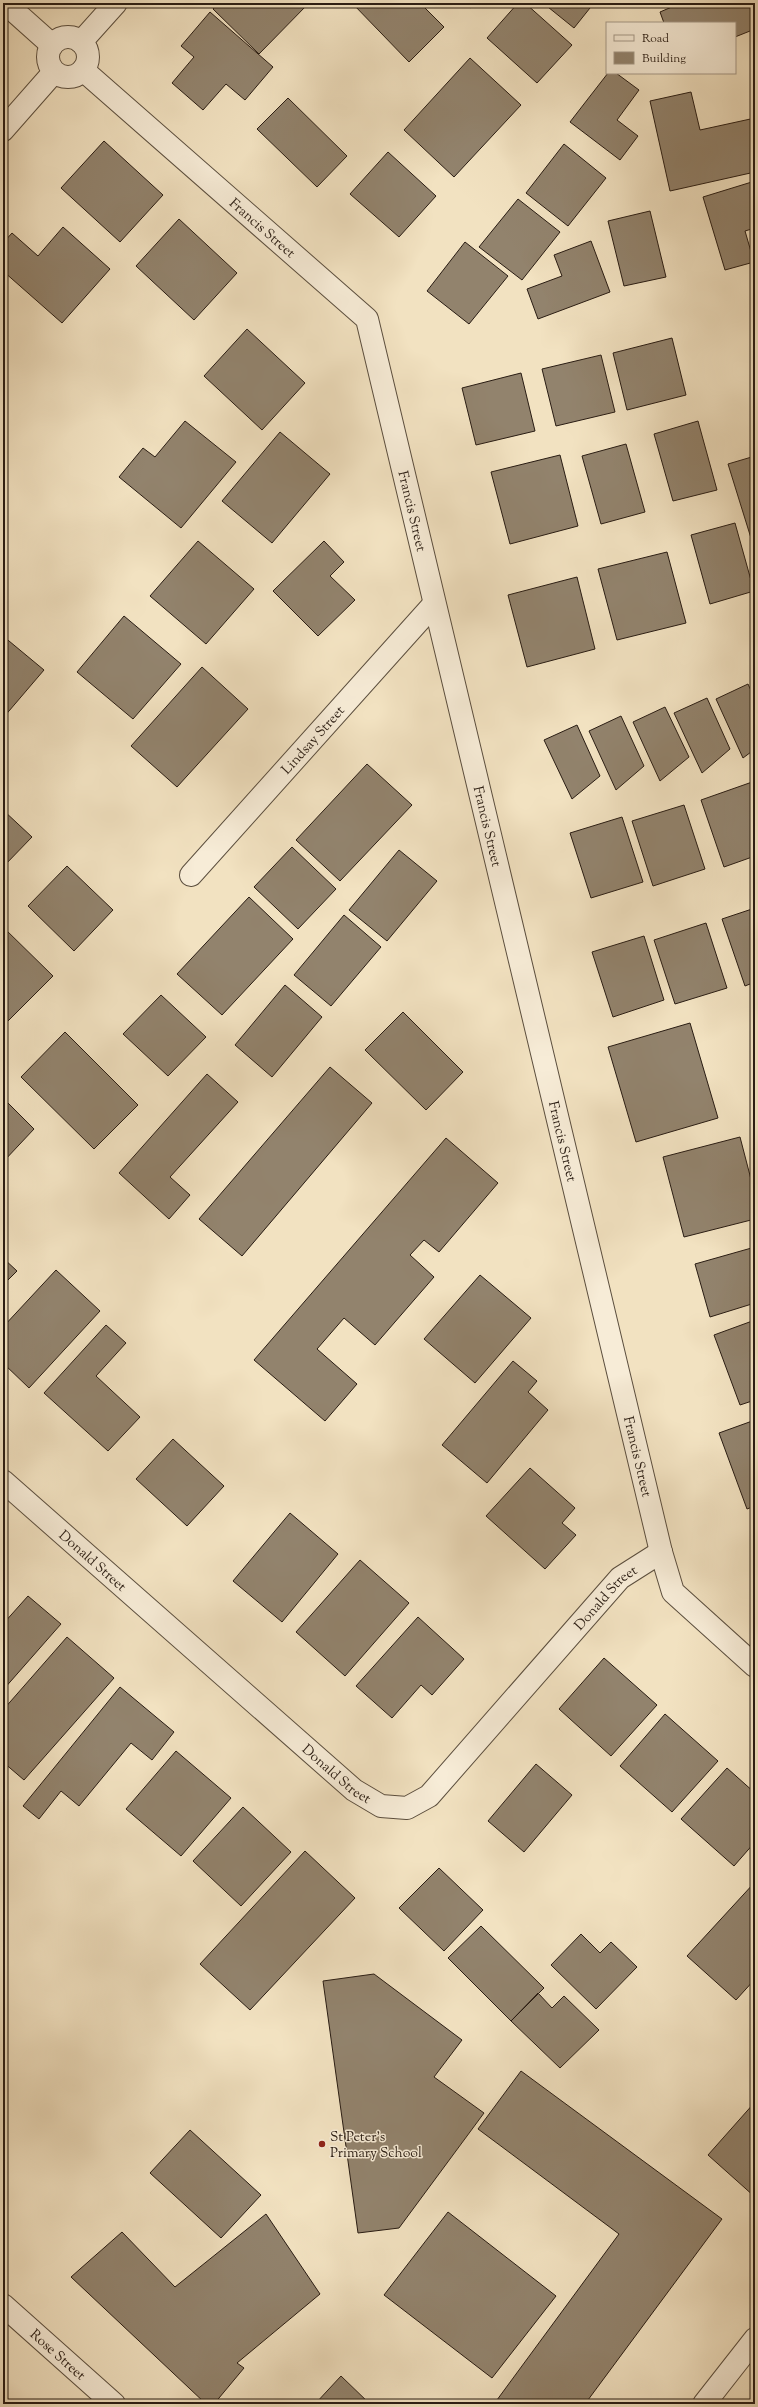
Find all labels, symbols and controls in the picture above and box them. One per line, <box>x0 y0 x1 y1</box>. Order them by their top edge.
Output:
legend <box>606 22 736 74</box>
text: Road <box>642 30 669 48</box>
text: Building <box>642 50 686 68</box>
street label: Francis Street <box>224 194 299 264</box>
street label: Francis Street <box>392 469 430 554</box>
street label: Lindsay Street <box>278 702 350 780</box>
street label: Francis Street <box>467 784 505 869</box>
street label: Francis Street <box>542 1099 580 1184</box>
street label: Francis Street <box>617 1414 656 1499</box>
street label: Donald Street <box>53 1526 130 1597</box>
street label: Donald Street <box>570 1561 642 1636</box>
street label: Donald Street <box>297 1740 374 1810</box>
place label: St Peter's Primary School <box>330 2128 422 2164</box>
marker: St Peter's Primary School <box>317 2139 327 2149</box>
street label: Rose Street <box>25 2325 89 2386</box>

